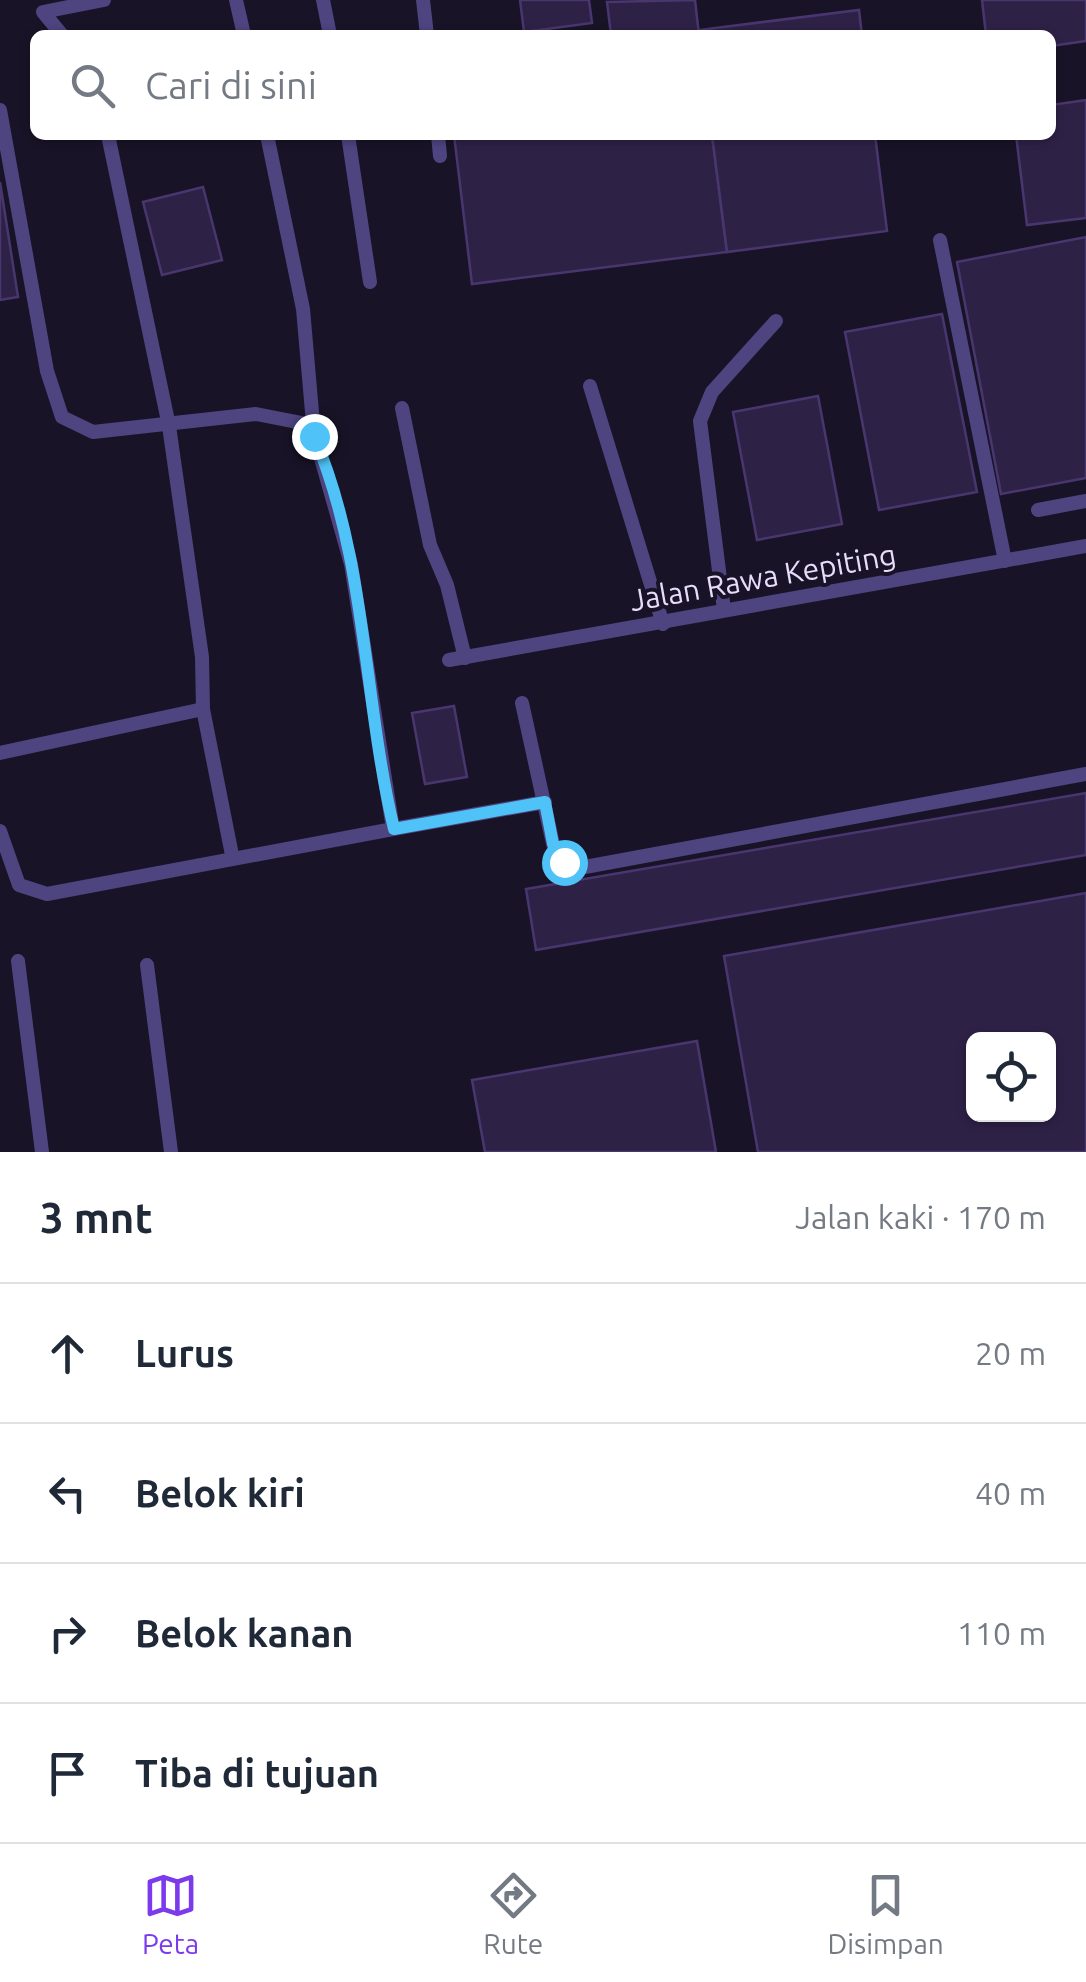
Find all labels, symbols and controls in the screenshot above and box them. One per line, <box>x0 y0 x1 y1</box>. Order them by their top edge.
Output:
search box <box>30 30 1056 140</box>
icon: search <box>65 58 120 113</box>
text: Cari di sini <box>145 64 317 106</box>
route end <box>292 414 338 460</box>
street label: Jalan Rawa Kepiting <box>627 537 899 617</box>
route start <box>542 840 588 886</box>
map controls <box>966 1032 1056 1122</box>
button: locate <box>966 1032 1056 1122</box>
text: 3 mnt <box>40 1194 153 1241</box>
text: Jalan kaki · 170 m <box>795 1199 1046 1235</box>
icon: ahead <box>40 1326 95 1381</box>
text: Lurus <box>135 1332 234 1374</box>
text: 20 m <box>975 1335 1046 1371</box>
icon: left <box>40 1466 95 1521</box>
text: Belok kiri <box>135 1472 305 1514</box>
text: 40 m <box>975 1475 1046 1511</box>
icon: right <box>40 1606 95 1661</box>
text: Belok kanan <box>135 1612 354 1654</box>
text: 110 m <box>957 1615 1046 1651</box>
icon: arrive <box>40 1746 95 1801</box>
text: Tiba di tujuan <box>135 1752 379 1794</box>
tab: Peta <box>142 1868 199 1959</box>
tab: Rute <box>483 1868 543 1959</box>
tab: Disimpan <box>827 1868 944 1959</box>

